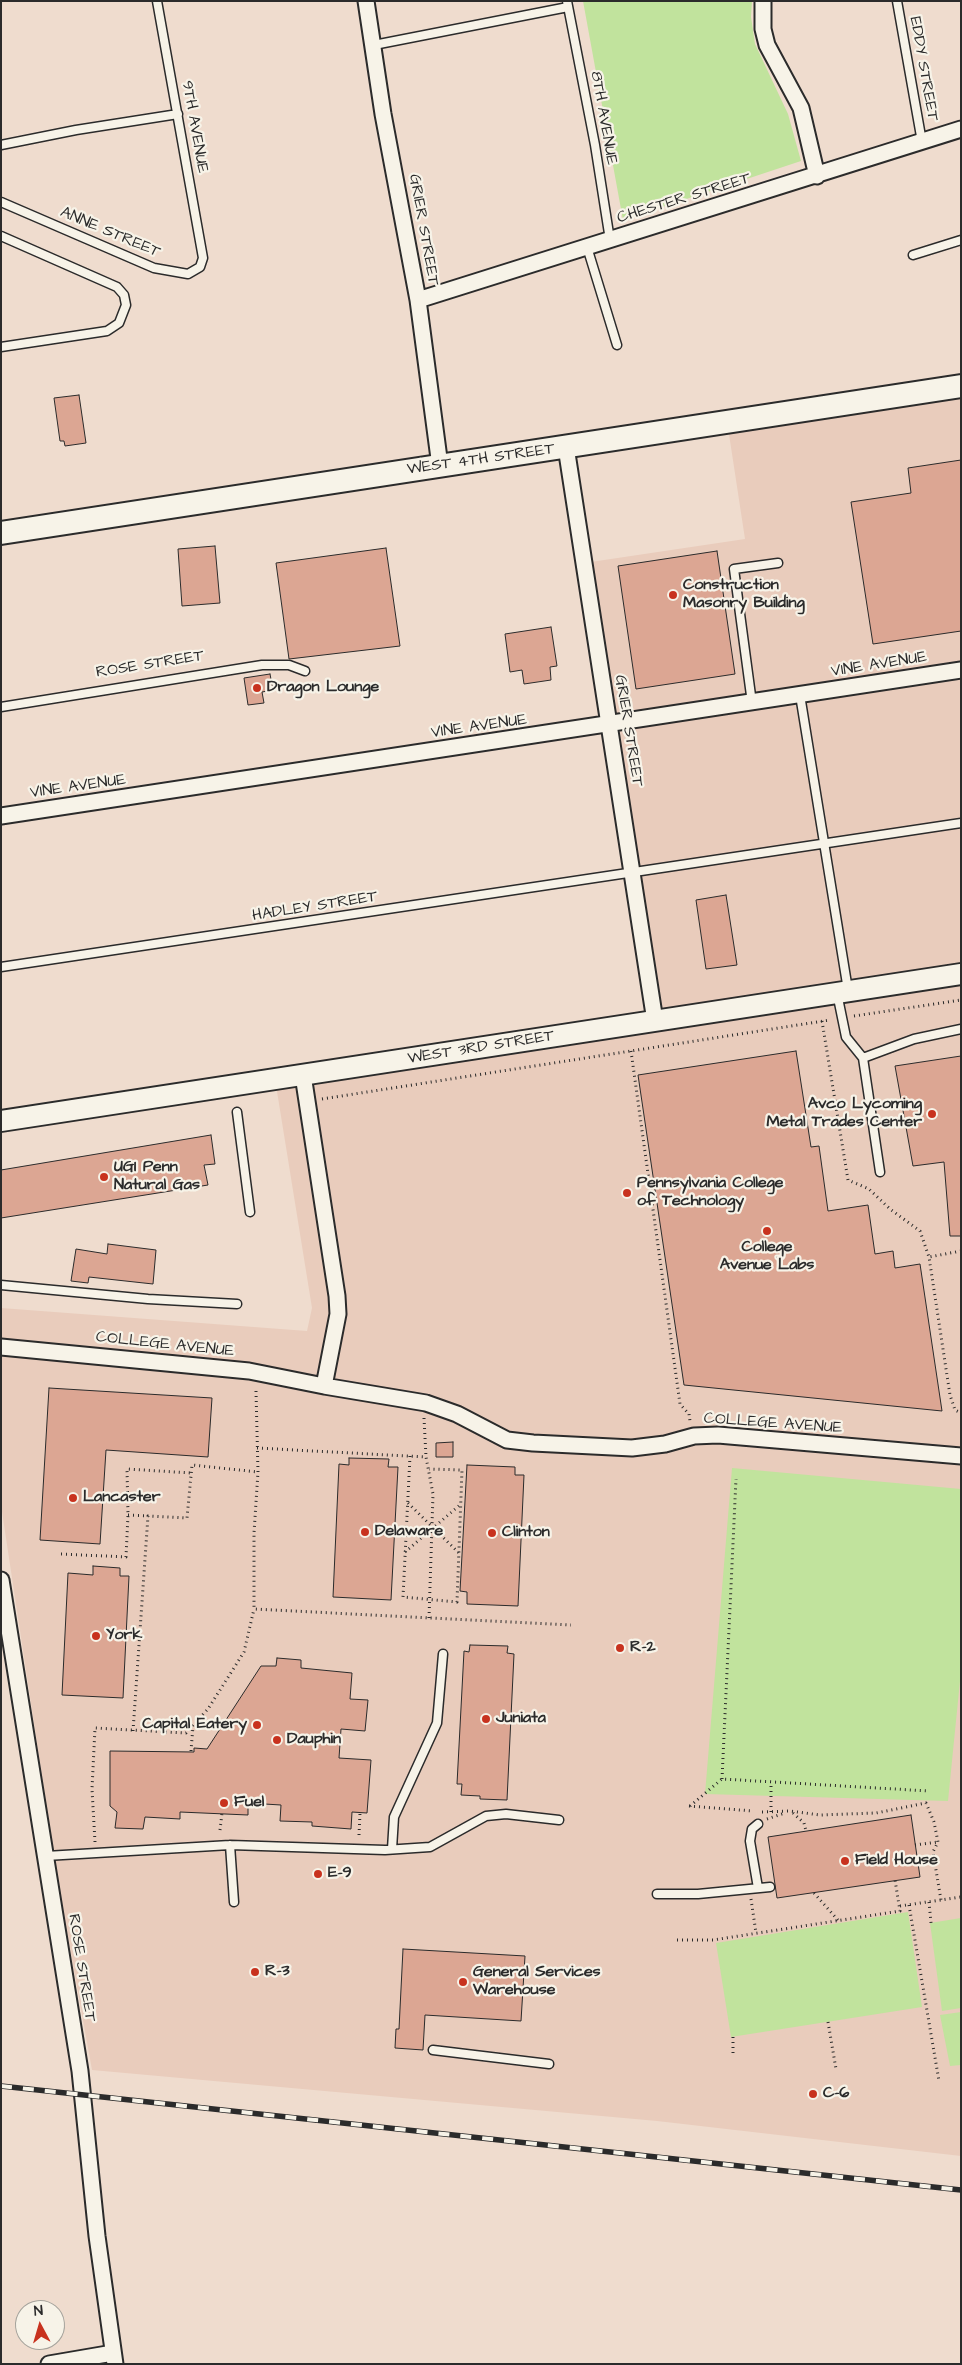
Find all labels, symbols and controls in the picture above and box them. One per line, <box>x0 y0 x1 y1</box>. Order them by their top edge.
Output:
street label: EDDY STREET <box>904 15 942 123</box>
street label: 8TH AVENUE <box>585 70 621 166</box>
street label: 9TH AVENUE <box>176 79 212 175</box>
street label: CHESTER STREET <box>615 170 753 228</box>
street label: GRIER STREET <box>404 173 442 287</box>
street label: ANNE STREET <box>57 203 163 263</box>
street label: WEST 4TH STREET <box>406 440 556 480</box>
place label: Construction Masonry Building <box>683 576 805 614</box>
marker: Construction Masonry Building <box>667 589 679 601</box>
street label: ROSE STREET <box>95 647 205 683</box>
street label: VINE AVENUE <box>830 648 928 682</box>
street label: GRIER STREET <box>610 674 646 788</box>
place label: Dragon Lounge <box>267 678 379 698</box>
marker: Dragon Lounge <box>251 682 263 694</box>
street label: VINE AVENUE <box>430 711 528 743</box>
street label: VINE AVENUE <box>29 771 127 803</box>
street label: HADLEY STREET <box>251 888 379 926</box>
street label: WEST 3RD STREET <box>406 1027 556 1069</box>
place label: Avco Lycoming Metal Trades Center <box>766 1095 922 1133</box>
marker: Avco Lycoming Metal Trades Center <box>926 1108 938 1120</box>
place label: UGI Penn Natural Gas <box>114 1158 200 1196</box>
marker: UGI Penn Natural Gas <box>98 1171 110 1183</box>
place label: Pennsylvania College of Technology <box>637 1174 784 1212</box>
marker: Pennsylvania College of Technology <box>621 1187 633 1199</box>
marker: College Avenue Labs <box>761 1225 773 1237</box>
place label: College Avenue Labs <box>720 1238 814 1276</box>
street label: COLLEGE AVENUE <box>95 1328 235 1362</box>
street label: COLLEGE AVENUE <box>703 1410 843 1438</box>
place label: Lancaster <box>83 1488 160 1508</box>
marker: Lancaster <box>67 1492 79 1504</box>
place label: Delaware <box>375 1522 443 1542</box>
place label: Clinton <box>502 1523 550 1543</box>
marker: Delaware <box>359 1526 371 1538</box>
marker: Clinton <box>486 1527 498 1539</box>
place label: York <box>106 1626 142 1646</box>
marker: York <box>90 1630 102 1642</box>
place label: R-2 <box>630 1638 656 1658</box>
marker: R-2 <box>614 1642 626 1654</box>
place label: Juniata <box>496 1709 546 1729</box>
marker: Juniata <box>480 1713 492 1725</box>
place label: Capital Eatery <box>142 1715 247 1735</box>
marker: Capital Eatery <box>251 1719 263 1731</box>
place label: Dauphin <box>287 1730 341 1750</box>
marker: Dauphin <box>271 1734 283 1746</box>
place label: Fuel <box>234 1793 264 1813</box>
marker: Fuel <box>218 1797 230 1809</box>
place label: Field House <box>855 1851 938 1871</box>
marker: Field House <box>839 1855 851 1867</box>
place label: E-9 <box>328 1864 352 1884</box>
marker: E-9 <box>312 1868 324 1880</box>
street label: ROSE STREET <box>63 1913 99 2023</box>
place label: R-3 <box>265 1962 290 1982</box>
place label: General Services Warehouse <box>473 1963 601 2001</box>
marker: R-3 <box>249 1966 261 1978</box>
marker: General Services Warehouse <box>457 1976 469 1988</box>
place label: C-6 <box>823 2084 849 2104</box>
marker: C-6 <box>807 2088 819 2100</box>
north arrow <box>15 2300 65 2350</box>
text: N <box>33 2301 44 2321</box>

